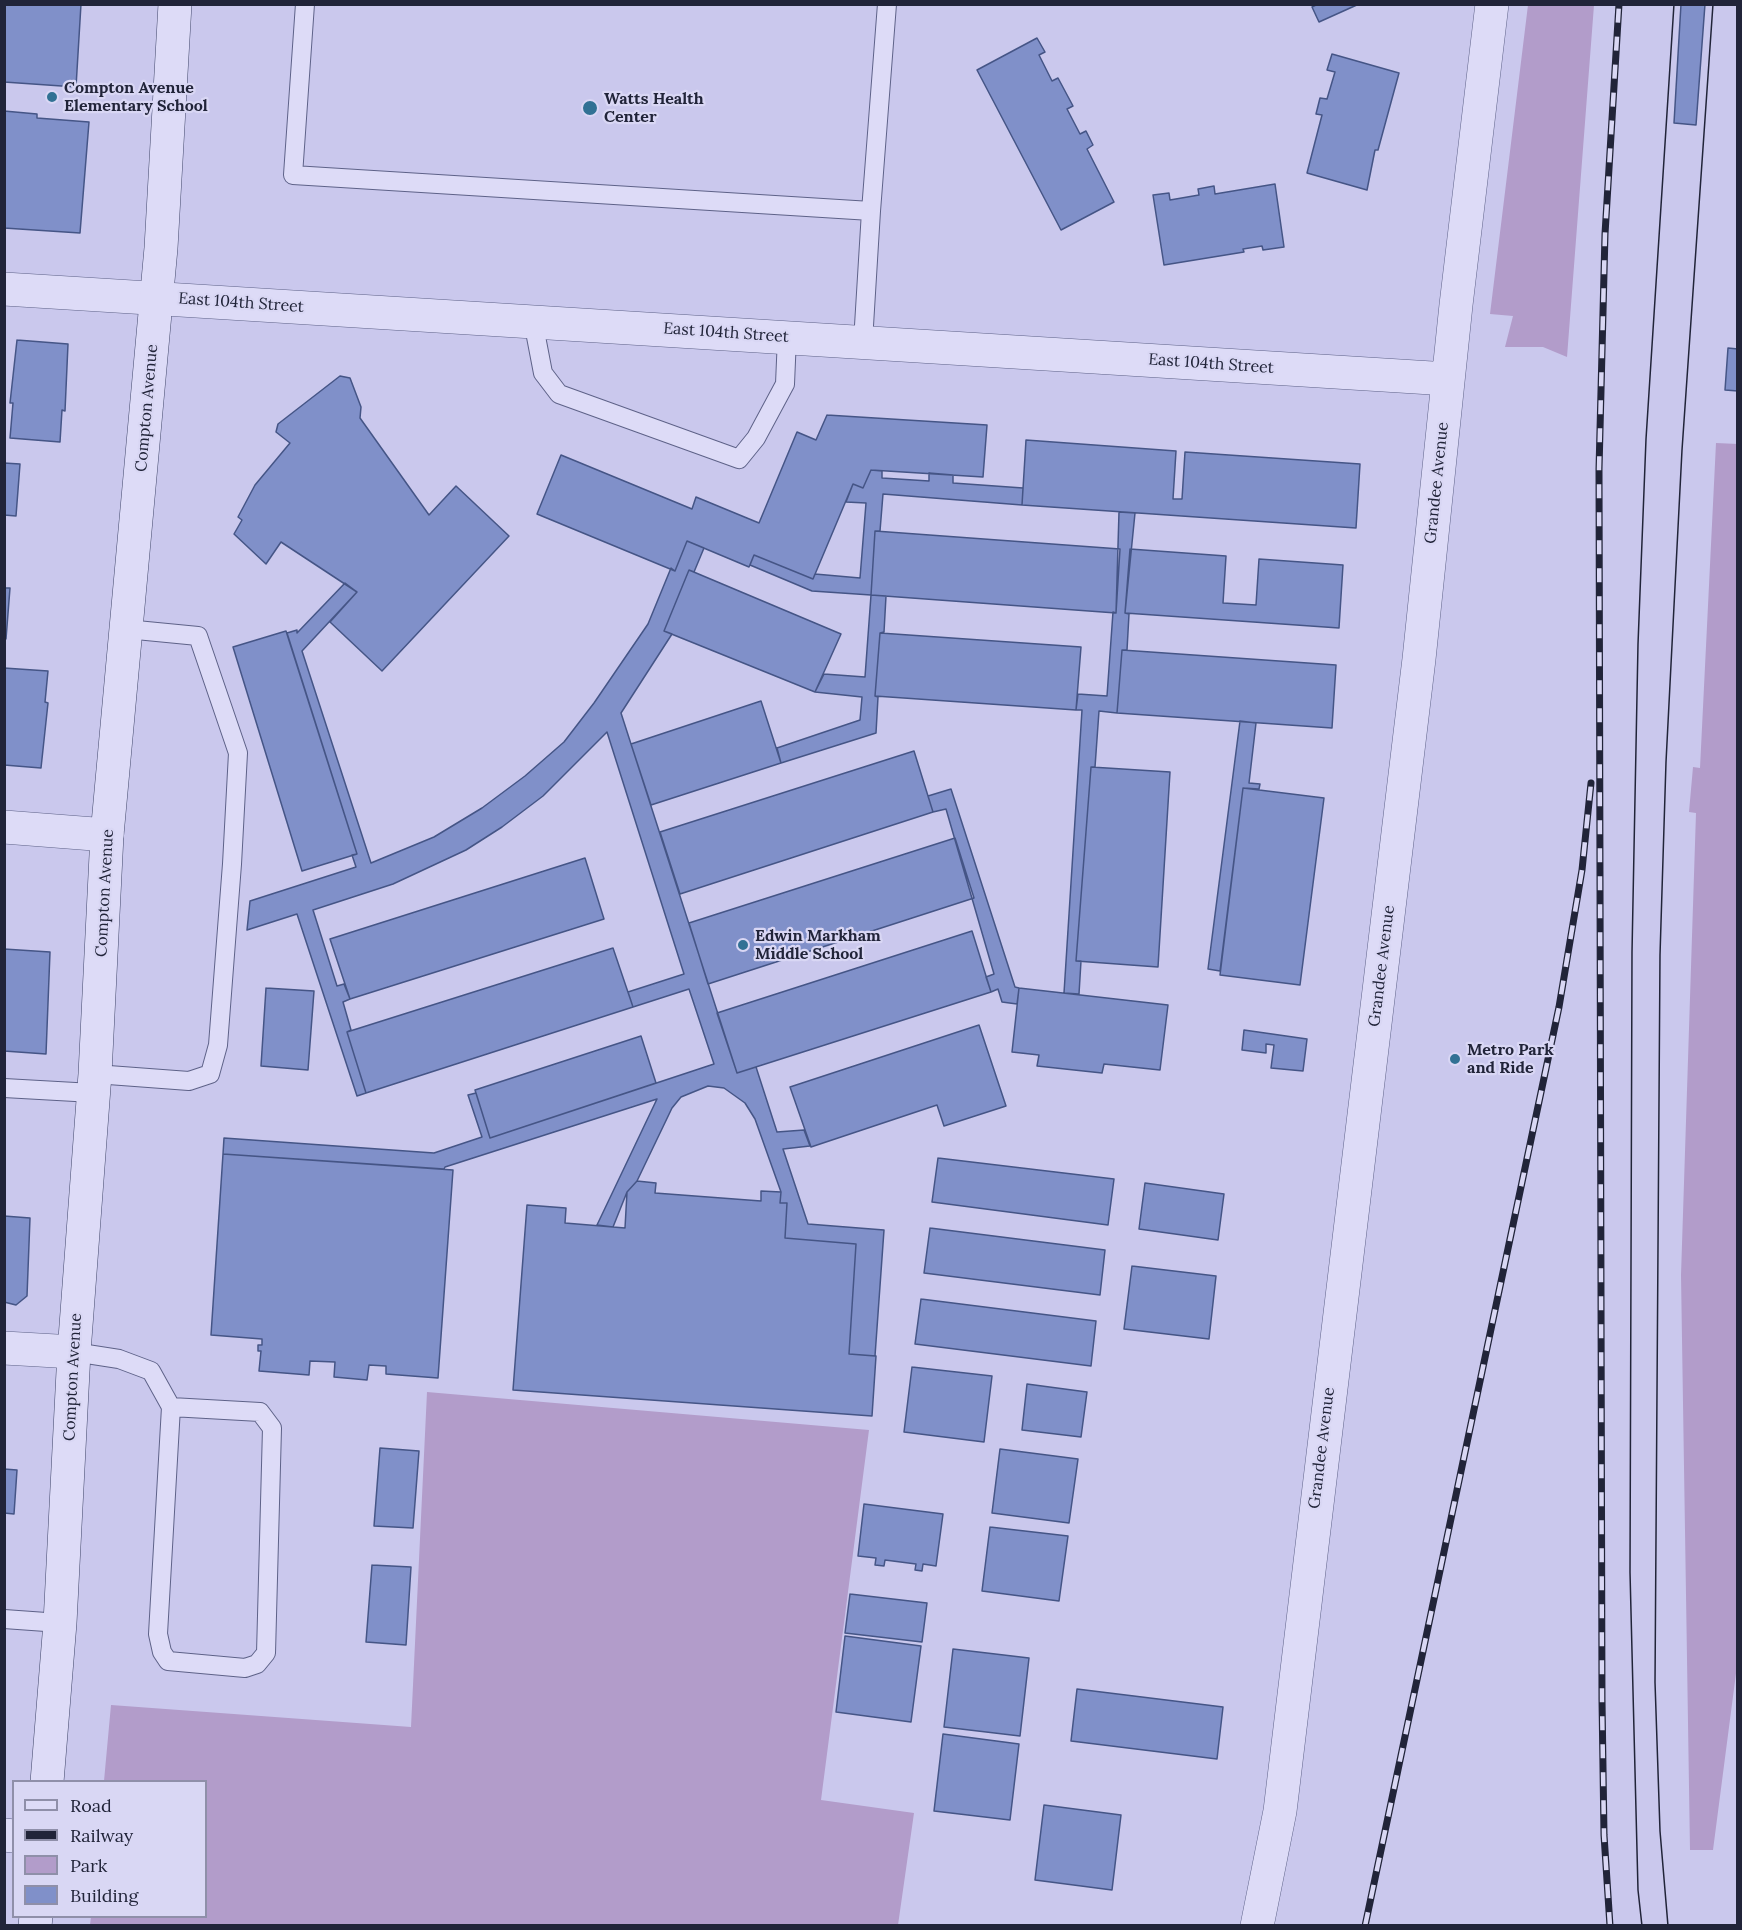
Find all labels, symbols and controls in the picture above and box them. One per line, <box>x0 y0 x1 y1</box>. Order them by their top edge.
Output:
place label: Compton Avenue Elementary School <box>64 78 208 116</box>
place label: Watts Health Center <box>604 89 704 127</box>
marker: Compton Avenue Elementary School <box>45 90 59 104</box>
marker: Watts Health Center <box>581 99 599 117</box>
street label: East 104th Street <box>178 289 304 317</box>
street label: East 104th Street <box>663 319 789 347</box>
street label: Compton Avenue <box>132 343 162 473</box>
street label: East 104th Street <box>1148 350 1274 378</box>
street label: Grandee Avenue <box>1421 421 1453 545</box>
street label: Compton Avenue <box>92 828 118 958</box>
street label: Grandee Avenue <box>1365 904 1399 1028</box>
place label: Edwin Markham Middle School <box>755 926 881 964</box>
marker: Edwin Markham Middle School <box>736 938 750 952</box>
place label: Metro Park and Ride <box>1467 1040 1554 1078</box>
marker: Metro Park and Ride <box>1448 1052 1462 1066</box>
street label: Compton Avenue <box>60 1312 86 1442</box>
street label: Grandee Avenue <box>1305 1386 1339 1510</box>
legend <box>12 1780 207 1918</box>
text: Road <box>70 1794 112 1817</box>
text: Railway <box>70 1824 133 1847</box>
text: Park <box>70 1854 107 1877</box>
text: Building <box>70 1884 138 1907</box>

